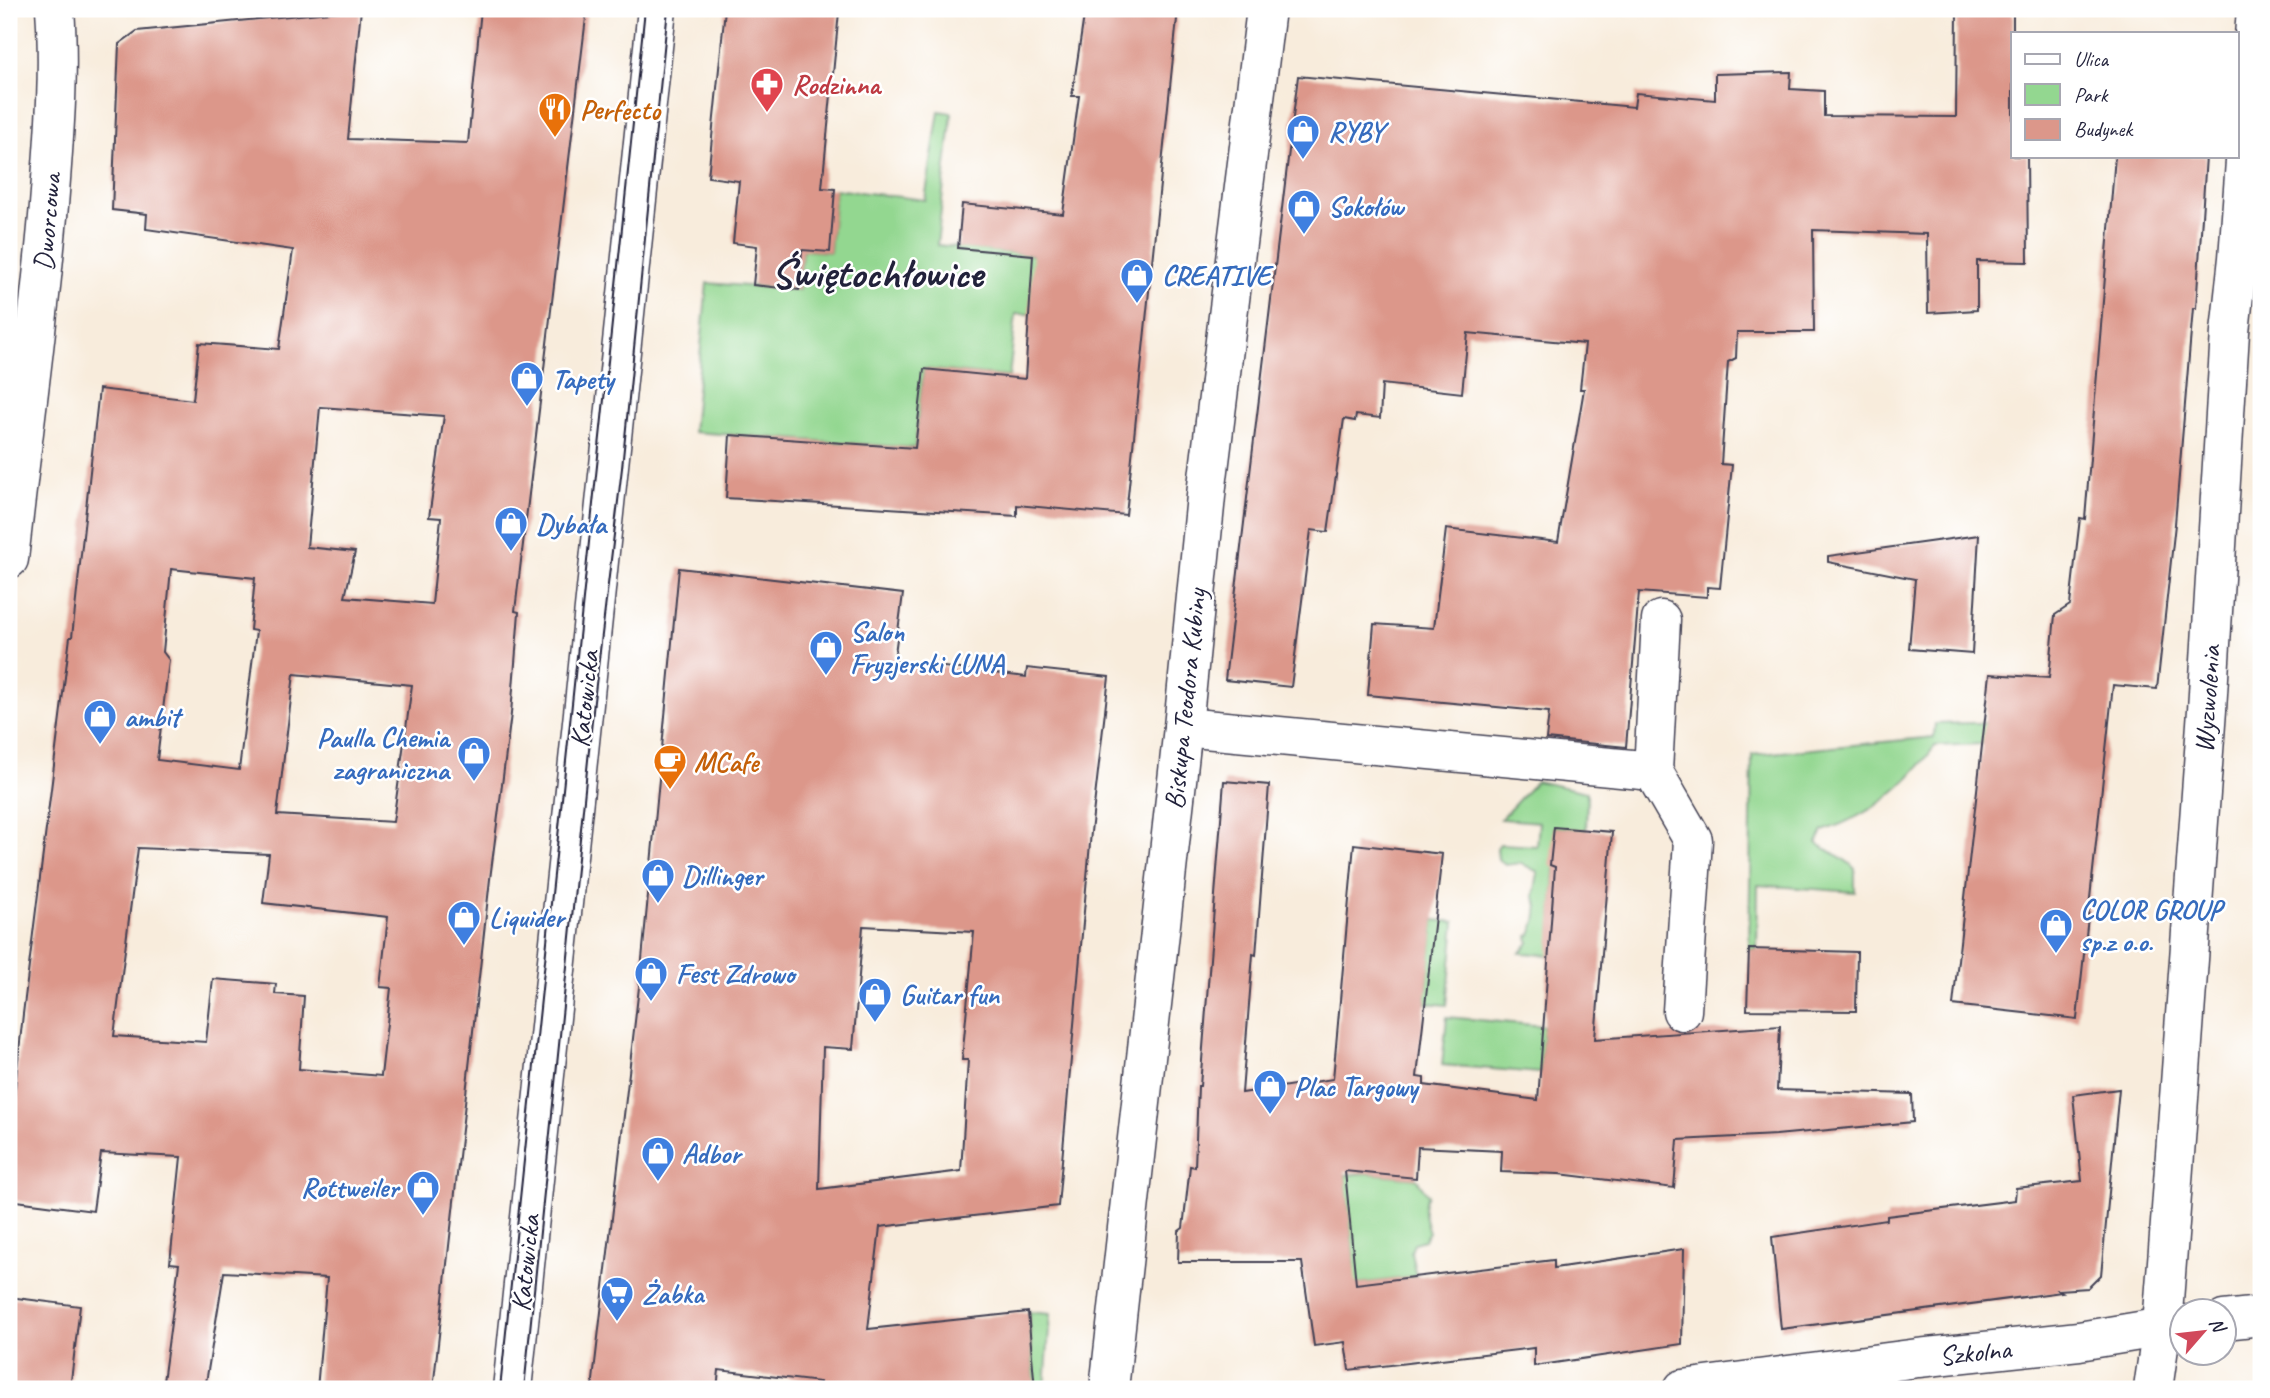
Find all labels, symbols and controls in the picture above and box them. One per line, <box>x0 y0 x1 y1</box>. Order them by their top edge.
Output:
legend <box>2011 32 2238 158</box>
text: Ulica <box>2074 46 2110 72</box>
pharmacy icon: Rodzinna <box>748 65 786 114</box>
place label: Rodzinna <box>792 67 882 102</box>
text: Park <box>2074 82 2109 108</box>
restaurant icon: Perfecto <box>536 90 574 139</box>
place label: Perfecto <box>580 92 662 127</box>
shop icon: RYBY <box>1284 112 1322 161</box>
place label: RYBY <box>1328 114 1390 149</box>
text: Budynek <box>2074 116 2134 142</box>
street label: Dworcowa <box>25 169 69 272</box>
shop icon: Sokołów <box>1285 187 1323 236</box>
place label: Sokołów <box>1328 189 1406 224</box>
district label: Świętochłowice <box>771 247 986 300</box>
shop icon: CREATIVE <box>1118 256 1156 305</box>
place label: CREATIVE <box>1162 258 1274 293</box>
shop icon: Tapety <box>508 359 546 408</box>
place label: Tapety <box>552 361 617 396</box>
shop icon: Dybała <box>492 504 530 553</box>
place label: Dybała <box>536 506 608 541</box>
street label: Biskupa Teodora Kubiny <box>1156 585 1214 811</box>
place label: Salon Fryzjerski LUNA <box>850 614 1005 682</box>
shop icon: Salon Fryzjerski LUNA <box>807 628 845 677</box>
street label: Wyzwolenia <box>2186 642 2228 754</box>
street label: Katowicka <box>562 647 607 749</box>
shop icon: ambit <box>81 697 119 746</box>
place label: ambit <box>124 699 184 734</box>
place label: Paulla Chemia zagraniczna <box>317 720 452 787</box>
shop icon: Paulla Chemia zagraniczna <box>455 734 493 783</box>
cafe icon: MCafe <box>651 742 689 791</box>
place label: MCafe <box>694 744 761 779</box>
shop icon: Dillinger <box>639 856 677 905</box>
place label: Dillinger <box>682 858 765 893</box>
place label: COLOR GROUP sp.z o.o. <box>2080 892 2226 959</box>
shop icon: Liquider <box>445 898 483 947</box>
place label: Liquider <box>489 900 567 935</box>
shop icon: COLOR GROUP sp.z o.o. <box>2037 906 2075 955</box>
shop icon: Fest Zdrowo <box>632 954 670 1003</box>
place label: Fest Zdrowo <box>676 956 797 991</box>
shop icon: Guitar fun <box>856 975 894 1024</box>
place label: Guitar fun <box>900 977 1000 1012</box>
shop icon: Plac Targowy <box>1251 1067 1289 1116</box>
place label: Plac Targowy <box>1294 1069 1421 1104</box>
shop icon: Adbor <box>639 1134 677 1183</box>
place label: Adbor <box>682 1136 743 1171</box>
shop icon: Rottweiler <box>404 1168 442 1217</box>
place label: Rottweiler <box>301 1170 401 1205</box>
street label: Katowicka <box>503 1211 548 1313</box>
supermarket icon: Żabka <box>598 1274 636 1323</box>
place label: Żabka <box>642 1276 706 1311</box>
north arrow <box>2168 1296 2238 1366</box>
text: N <box>2204 1314 2232 1338</box>
street label: Szkolna <box>1938 1331 2014 1373</box>

